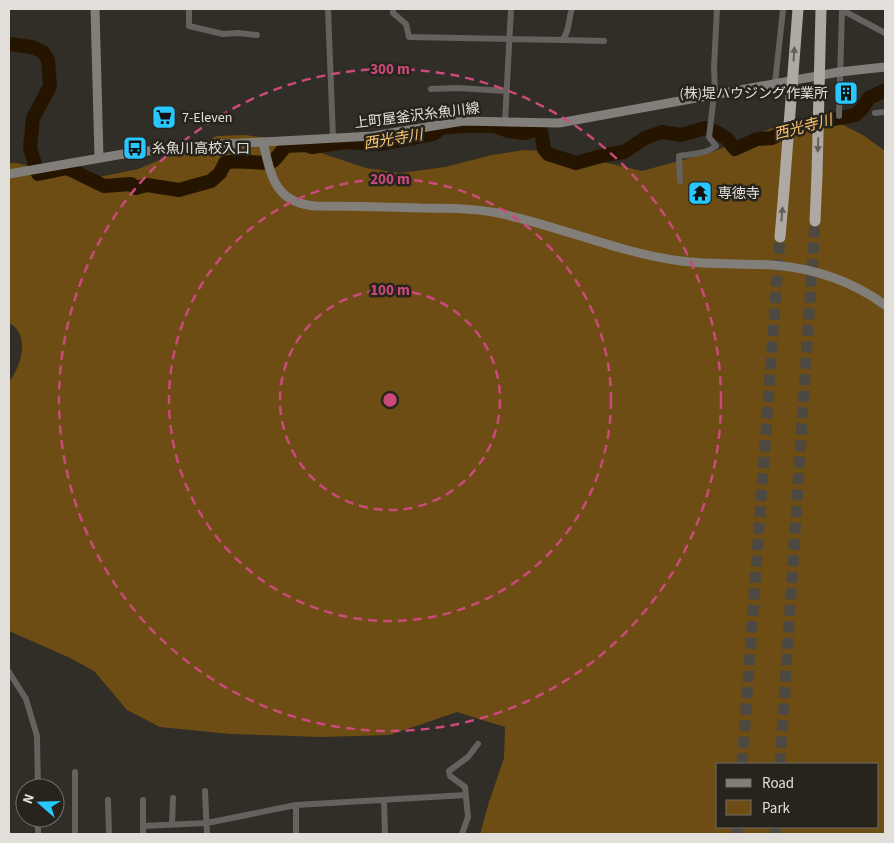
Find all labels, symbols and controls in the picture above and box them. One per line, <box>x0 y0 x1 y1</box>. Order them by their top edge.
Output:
one-way arrow <box>791 46 799 62</box>
text: 300 m <box>370 59 410 80</box>
building icon: (株)堤ハウジング作業所 <box>833 80 859 106</box>
place label: (株)堤ハウジング作業所 <box>680 84 828 104</box>
street label: 上町屋釜沢糸魚川線 <box>353 98 481 134</box>
supermarket icon: 7-Eleven <box>151 104 177 130</box>
place label: 7-Eleven <box>182 108 232 128</box>
water label: 西光寺川 <box>771 109 837 145</box>
water label: 西光寺川 <box>362 124 426 155</box>
bus stop icon: 糸魚川高校入口 <box>122 135 148 161</box>
one-way arrow <box>813 137 821 153</box>
place label: 糸魚川高校入口 <box>152 139 250 159</box>
text: 200 m <box>370 169 410 190</box>
temple icon: 専徳寺 <box>687 180 713 206</box>
place label: 専徳寺 <box>718 184 760 204</box>
one-way arrow <box>778 205 786 221</box>
text: 100 m <box>370 280 410 301</box>
centre of rings <box>381 391 399 409</box>
legend <box>716 763 879 828</box>
text: Road <box>762 773 794 794</box>
north arrow <box>15 778 65 828</box>
text: N <box>18 791 40 807</box>
text: Park <box>762 798 791 819</box>

